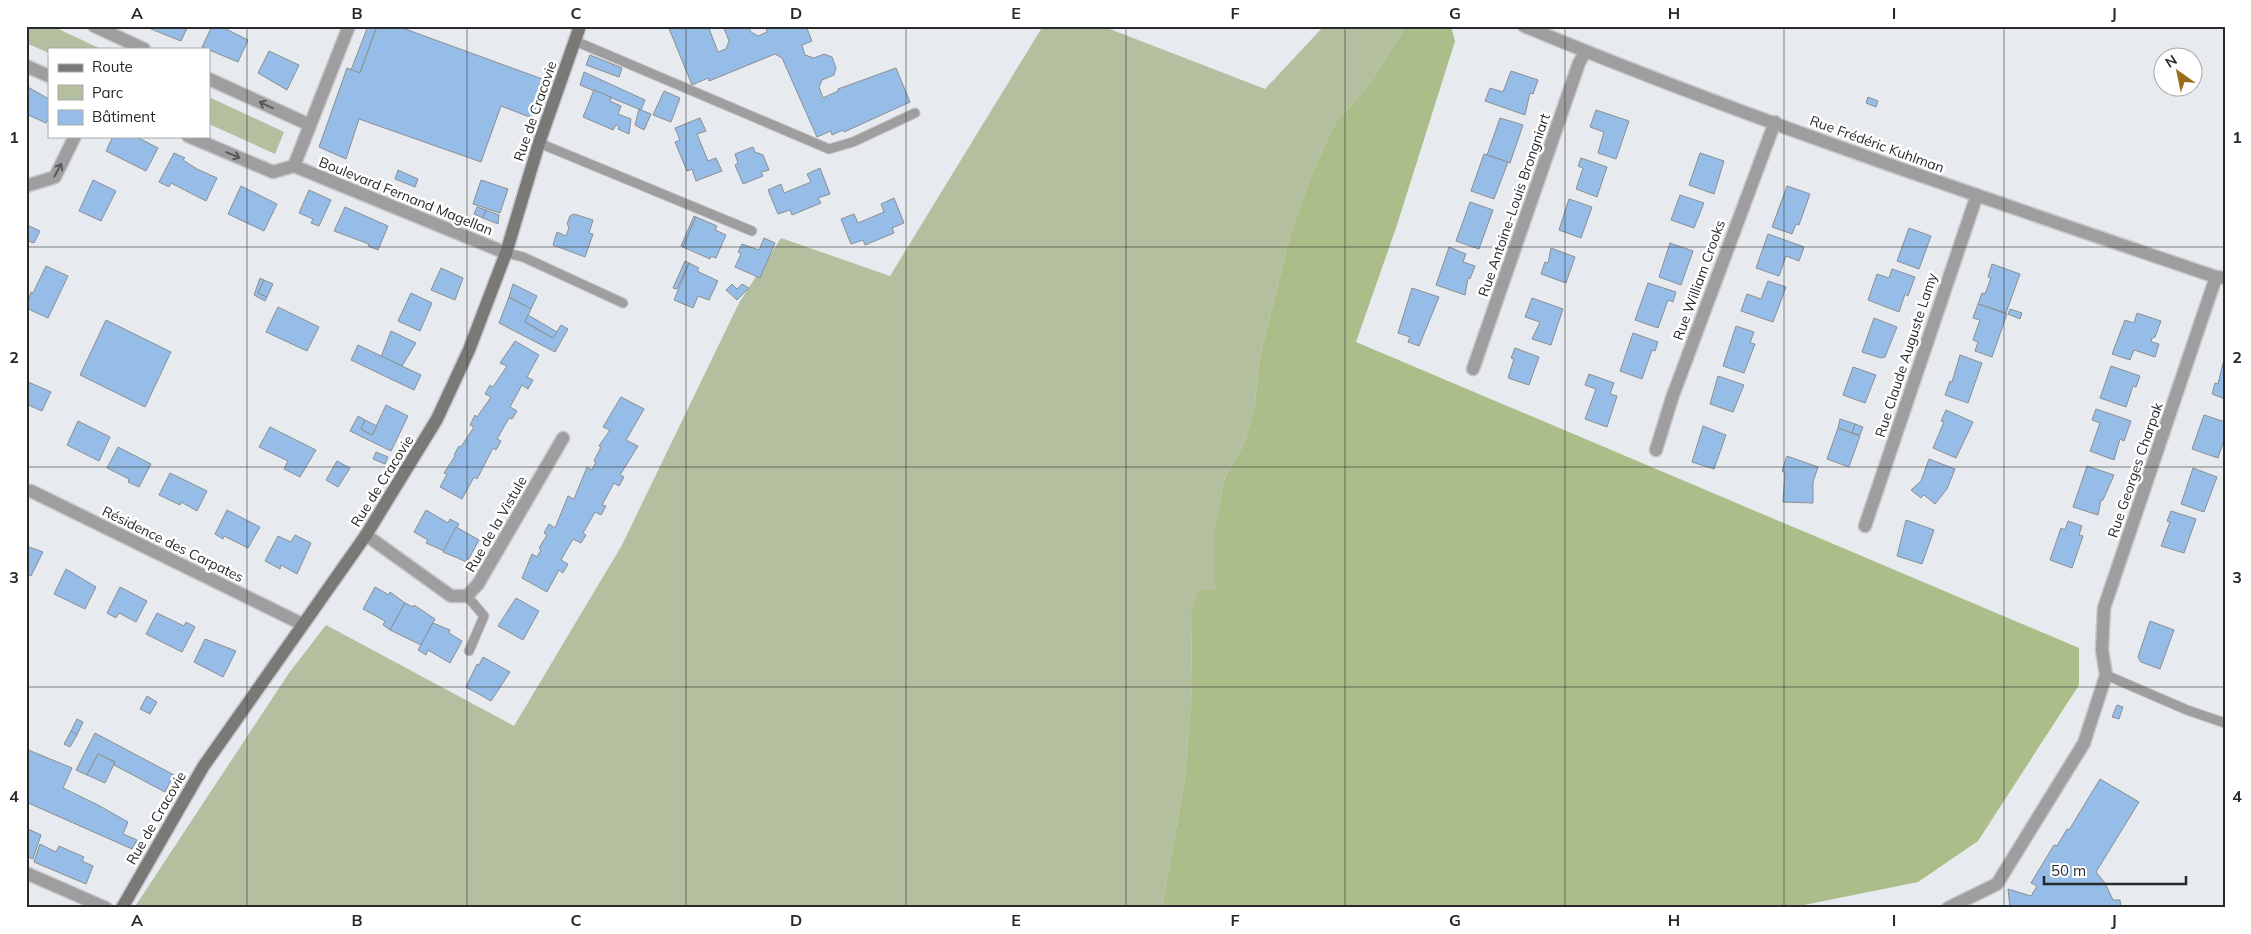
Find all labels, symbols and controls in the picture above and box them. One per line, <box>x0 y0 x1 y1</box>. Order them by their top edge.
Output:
text: A <box>131 3 143 23</box>
text: B <box>351 3 363 23</box>
text: C <box>571 3 582 23</box>
text: D <box>790 3 802 23</box>
text: E <box>1011 3 1021 23</box>
text: F <box>1230 3 1240 23</box>
text: G <box>1449 3 1461 23</box>
text: H <box>1668 3 1680 23</box>
text: I <box>1892 3 1896 23</box>
text: J <box>2111 3 2117 23</box>
legend <box>48 48 210 138</box>
north arrow <box>2154 48 2204 98</box>
text: N <box>2162 51 2180 72</box>
text: Route <box>92 57 133 76</box>
street label: Rue de Cracovie <box>509 59 561 163</box>
text: Parc <box>92 83 123 102</box>
one-way arrow <box>259 100 274 109</box>
text: Bâtiment <box>92 107 155 126</box>
street label: Rue Antoine-Louis Brongniart <box>1474 111 1554 299</box>
street label: Rue Frédéric Kuhlman <box>1807 111 1947 177</box>
text: 1 <box>9 127 19 147</box>
text: 1 <box>2232 127 2242 147</box>
one-way arrow <box>225 151 240 161</box>
street label: Boulevard Fernand Magellan <box>316 153 496 239</box>
one-way arrow <box>53 163 63 178</box>
street label: Rue William Crooks <box>1669 217 1729 343</box>
street label: Rue Claude Auguste Lamy <box>1871 270 1941 439</box>
text: 2 <box>9 347 19 367</box>
text: 2 <box>2232 347 2242 367</box>
street label: Rue Georges Charpak <box>2103 399 2167 540</box>
street label: Rue de Cracovie <box>347 432 417 530</box>
street label: Rue de la Vistule <box>461 473 531 575</box>
street label: Résidence des Carpates <box>99 502 247 586</box>
text: 3 <box>9 567 19 587</box>
text: 3 <box>2232 567 2242 587</box>
street label: Rue de Cracovie <box>122 768 190 868</box>
text: 4 <box>9 786 19 806</box>
text: 4 <box>2232 786 2242 806</box>
scale bar <box>2044 854 2186 886</box>
text: 50 m <box>2051 861 2086 880</box>
text: A <box>131 910 143 930</box>
text: B <box>351 910 363 930</box>
text: C <box>571 910 582 930</box>
text: D <box>790 910 802 930</box>
text: E <box>1011 910 1021 930</box>
text: F <box>1230 910 1240 930</box>
text: G <box>1449 910 1461 930</box>
text: H <box>1668 910 1680 930</box>
text: I <box>1892 910 1896 930</box>
text: J <box>2111 910 2117 930</box>

